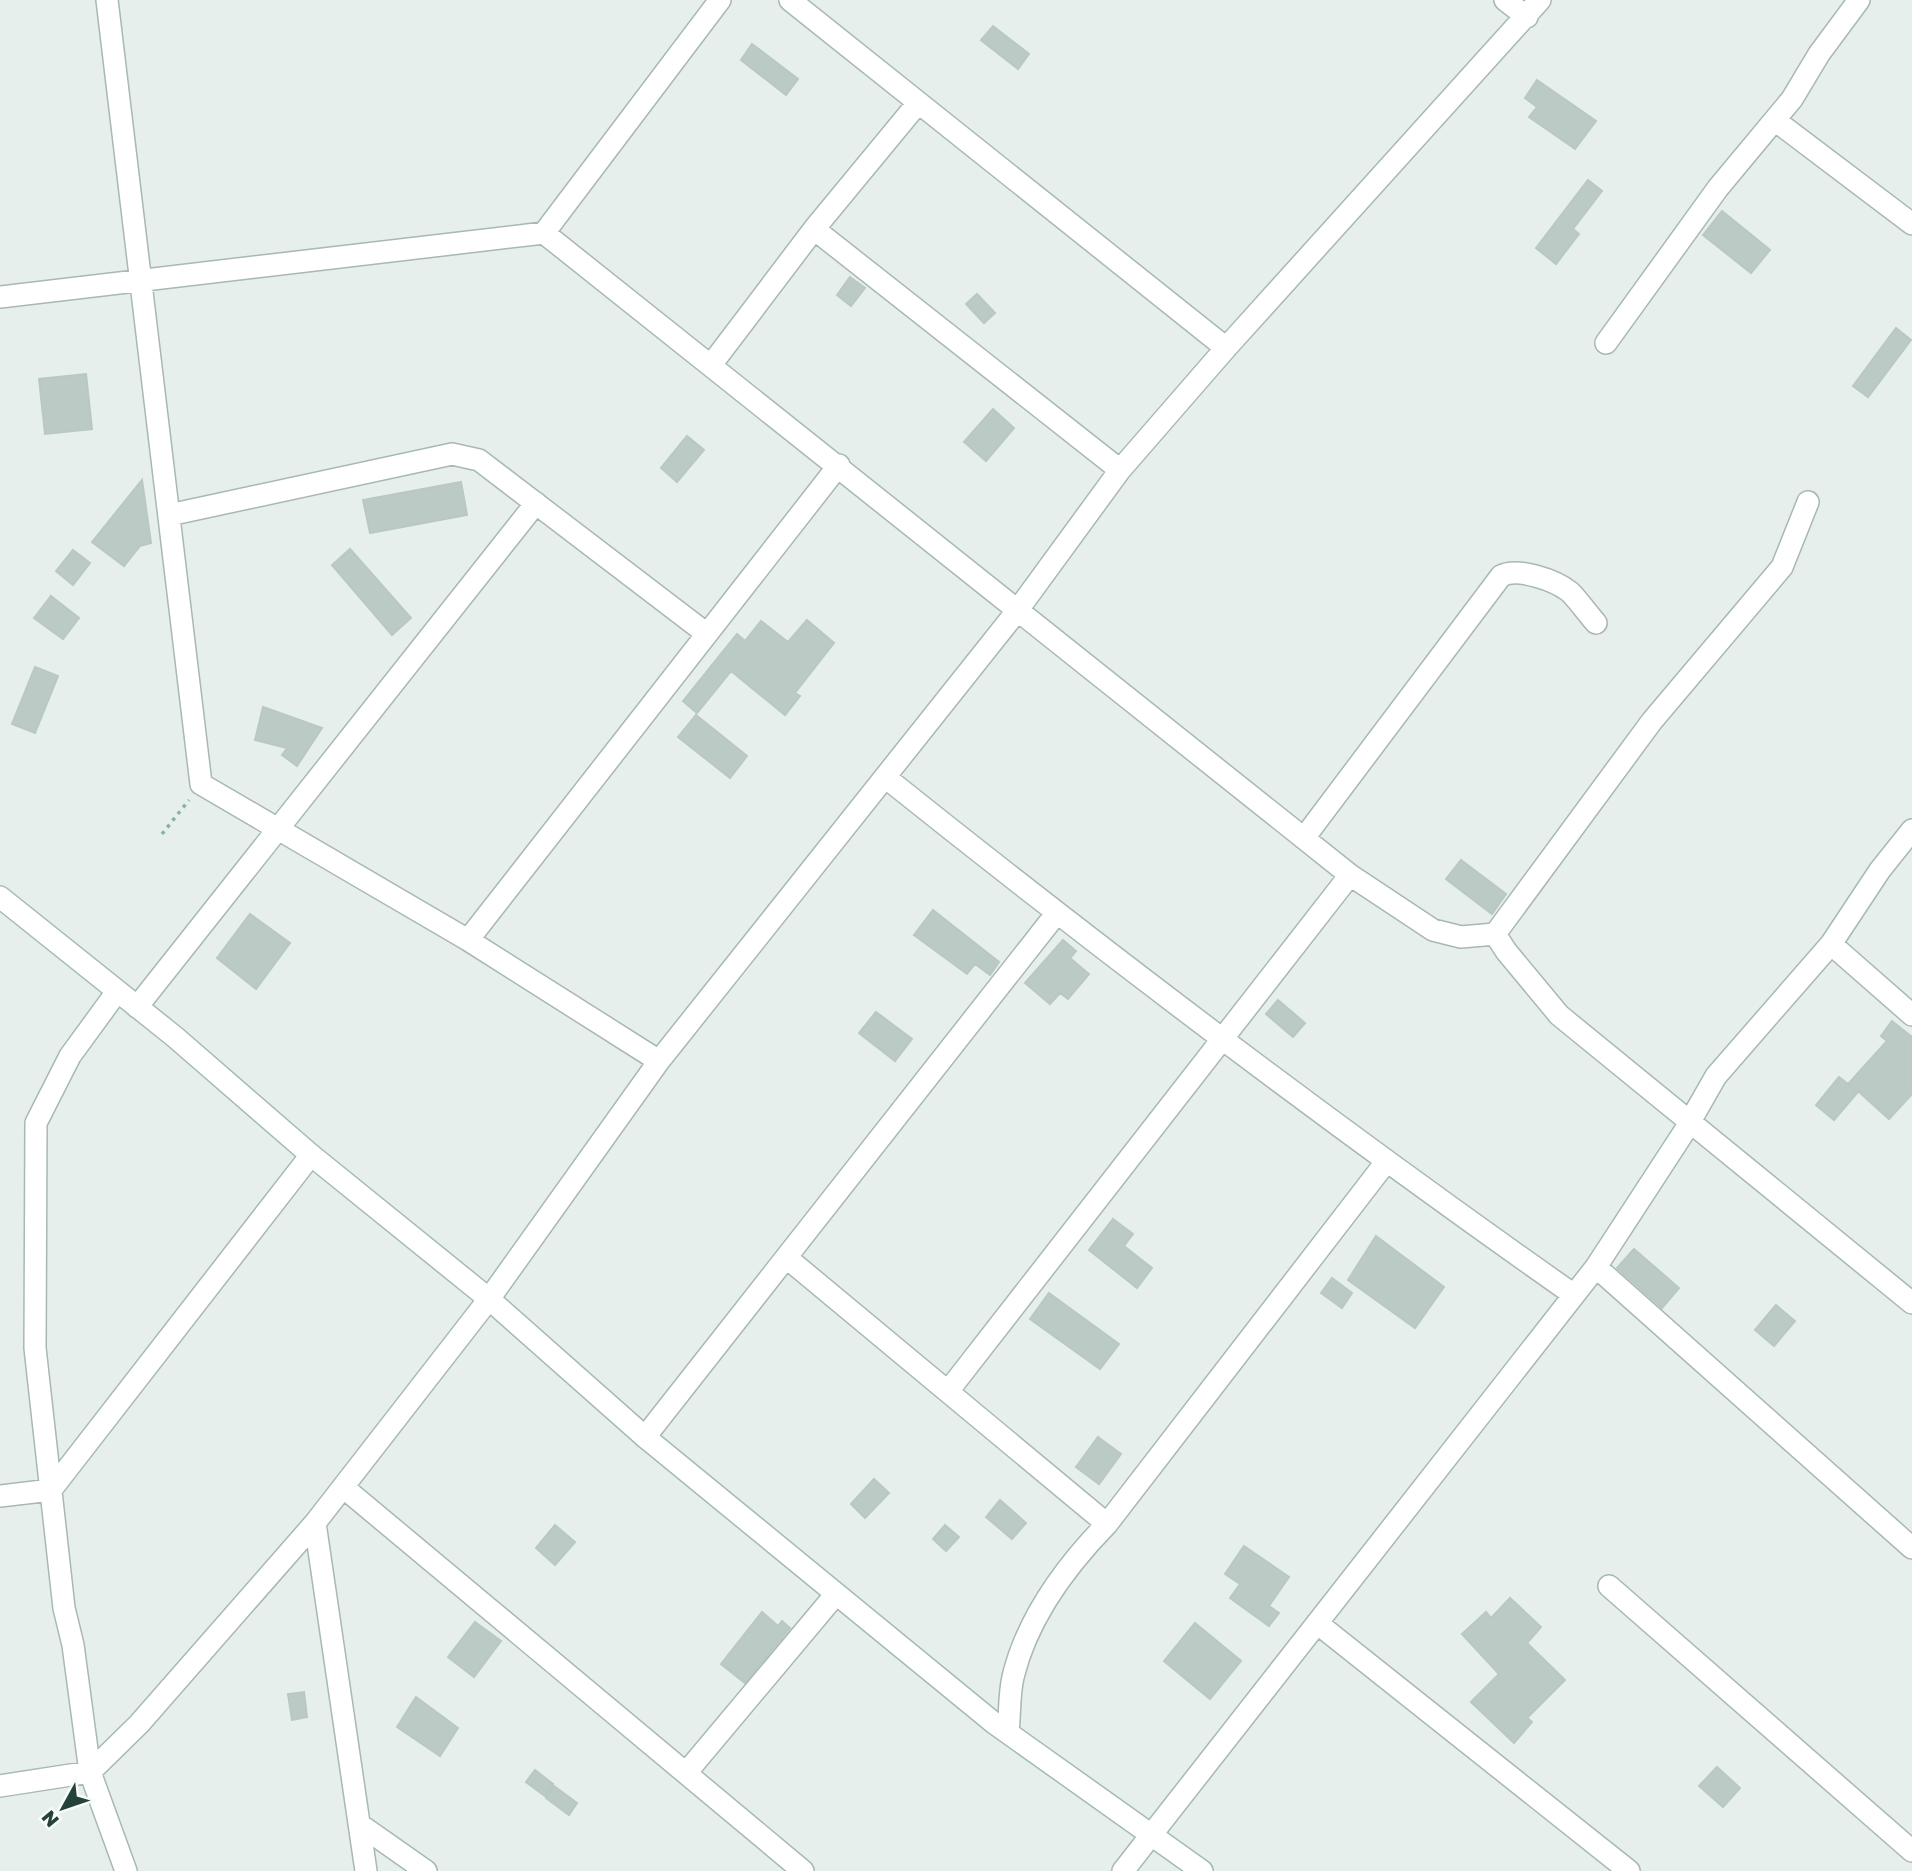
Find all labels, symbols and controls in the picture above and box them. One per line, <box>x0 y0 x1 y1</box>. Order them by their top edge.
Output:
north arrow <box>28 1773 98 1843</box>
text: N <box>36 1806 63 1832</box>

